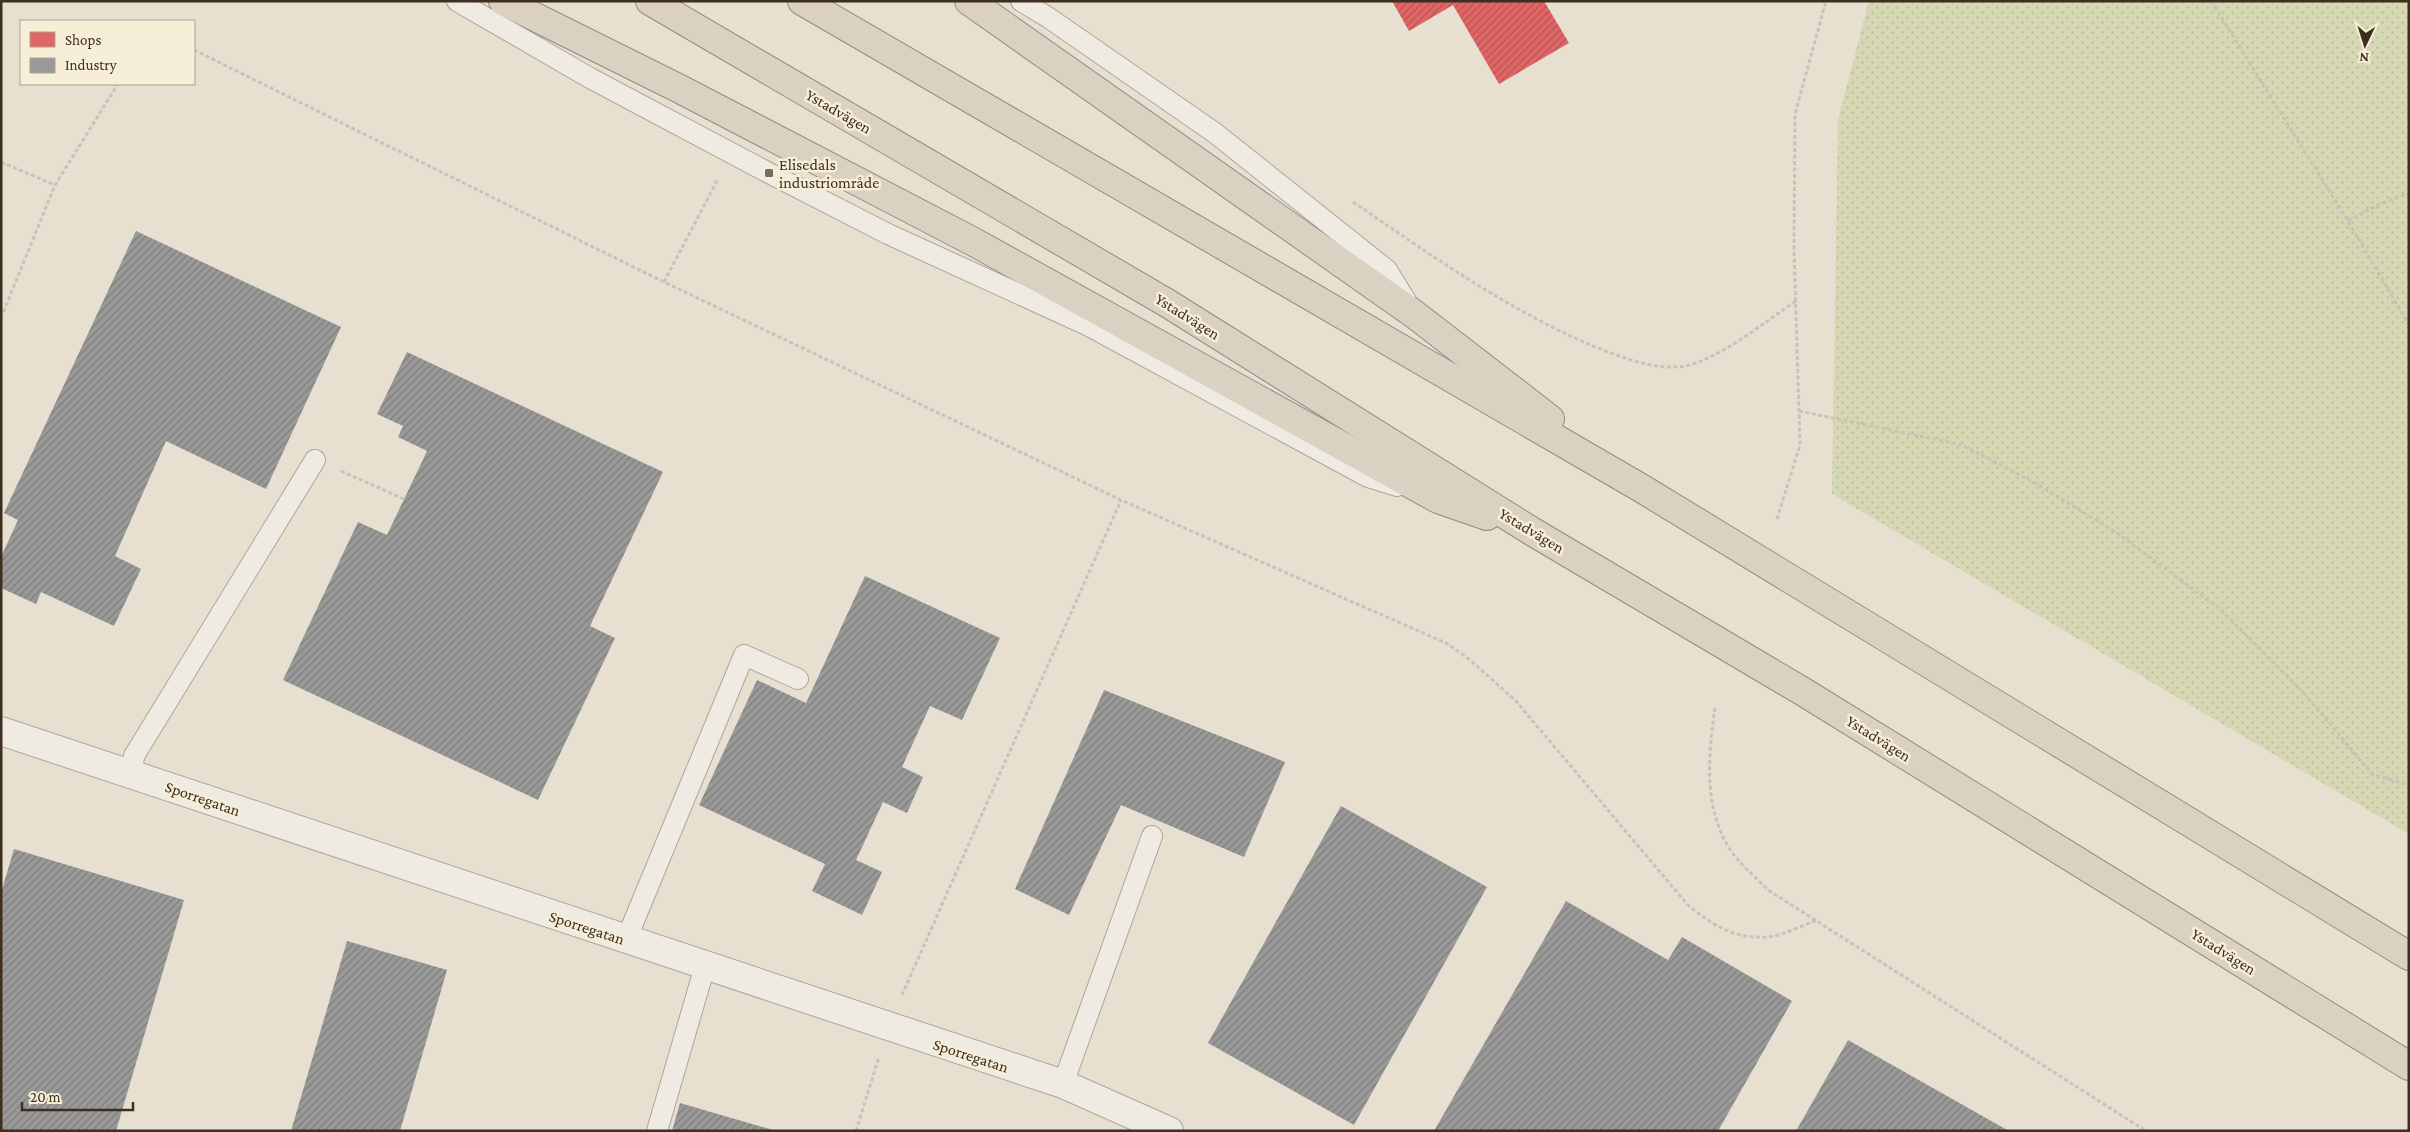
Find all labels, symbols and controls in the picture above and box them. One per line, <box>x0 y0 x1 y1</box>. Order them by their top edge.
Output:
legend <box>20 20 195 85</box>
north arrow <box>2340 20 2390 70</box>
text: Shops <box>65 32 101 49</box>
text: N <box>2358 50 2369 66</box>
text: Industry <box>65 57 117 74</box>
street label: Ystadvägen <box>803 86 875 138</box>
place label: Elisedals industriområde <box>779 156 879 191</box>
marker: Elisedals industriområde <box>763 167 775 179</box>
street label: Ystadvägen <box>1152 290 1223 344</box>
street label: Ystadvägen <box>1496 504 1568 557</box>
street label: Ystadvägen <box>1843 712 1914 766</box>
street label: Sporregatan <box>163 778 243 820</box>
street label: Sporregatan <box>547 907 627 949</box>
street label: Ystadvägen <box>2188 925 2259 979</box>
street label: Sporregatan <box>931 1035 1011 1077</box>
scale bar <box>22 1080 134 1112</box>
text: 20 m <box>30 1089 61 1105</box>

